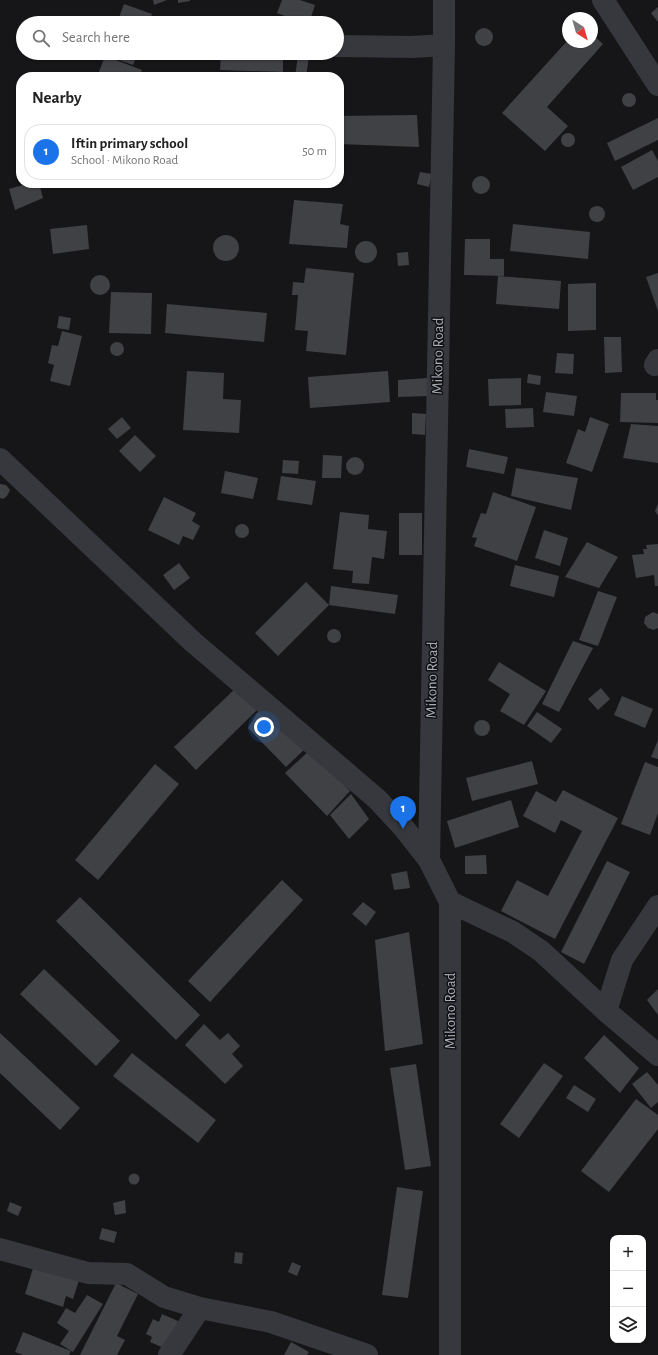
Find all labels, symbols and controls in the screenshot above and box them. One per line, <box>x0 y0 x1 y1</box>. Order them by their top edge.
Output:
north arrow <box>562 12 598 48</box>
search box <box>16 16 344 60</box>
icon: search <box>30 27 52 49</box>
text: Search here <box>62 30 130 45</box>
text: Nearby <box>32 89 82 106</box>
text: Iftin primary school <box>71 136 188 151</box>
text: 1 <box>44 145 48 158</box>
text: 50 m <box>302 145 327 158</box>
text: School · Mikono Road <box>71 154 178 167</box>
street label: Mikono Road <box>430 317 446 394</box>
street label: Mikono Road <box>424 641 440 718</box>
your location <box>254 717 274 737</box>
pin: 1 <box>390 796 416 829</box>
street label: Mikono Road <box>443 972 458 1049</box>
map controls <box>610 1235 646 1343</box>
button: + <box>610 1235 646 1271</box>
button: − <box>610 1271 646 1307</box>
button: layers <box>610 1307 646 1343</box>

